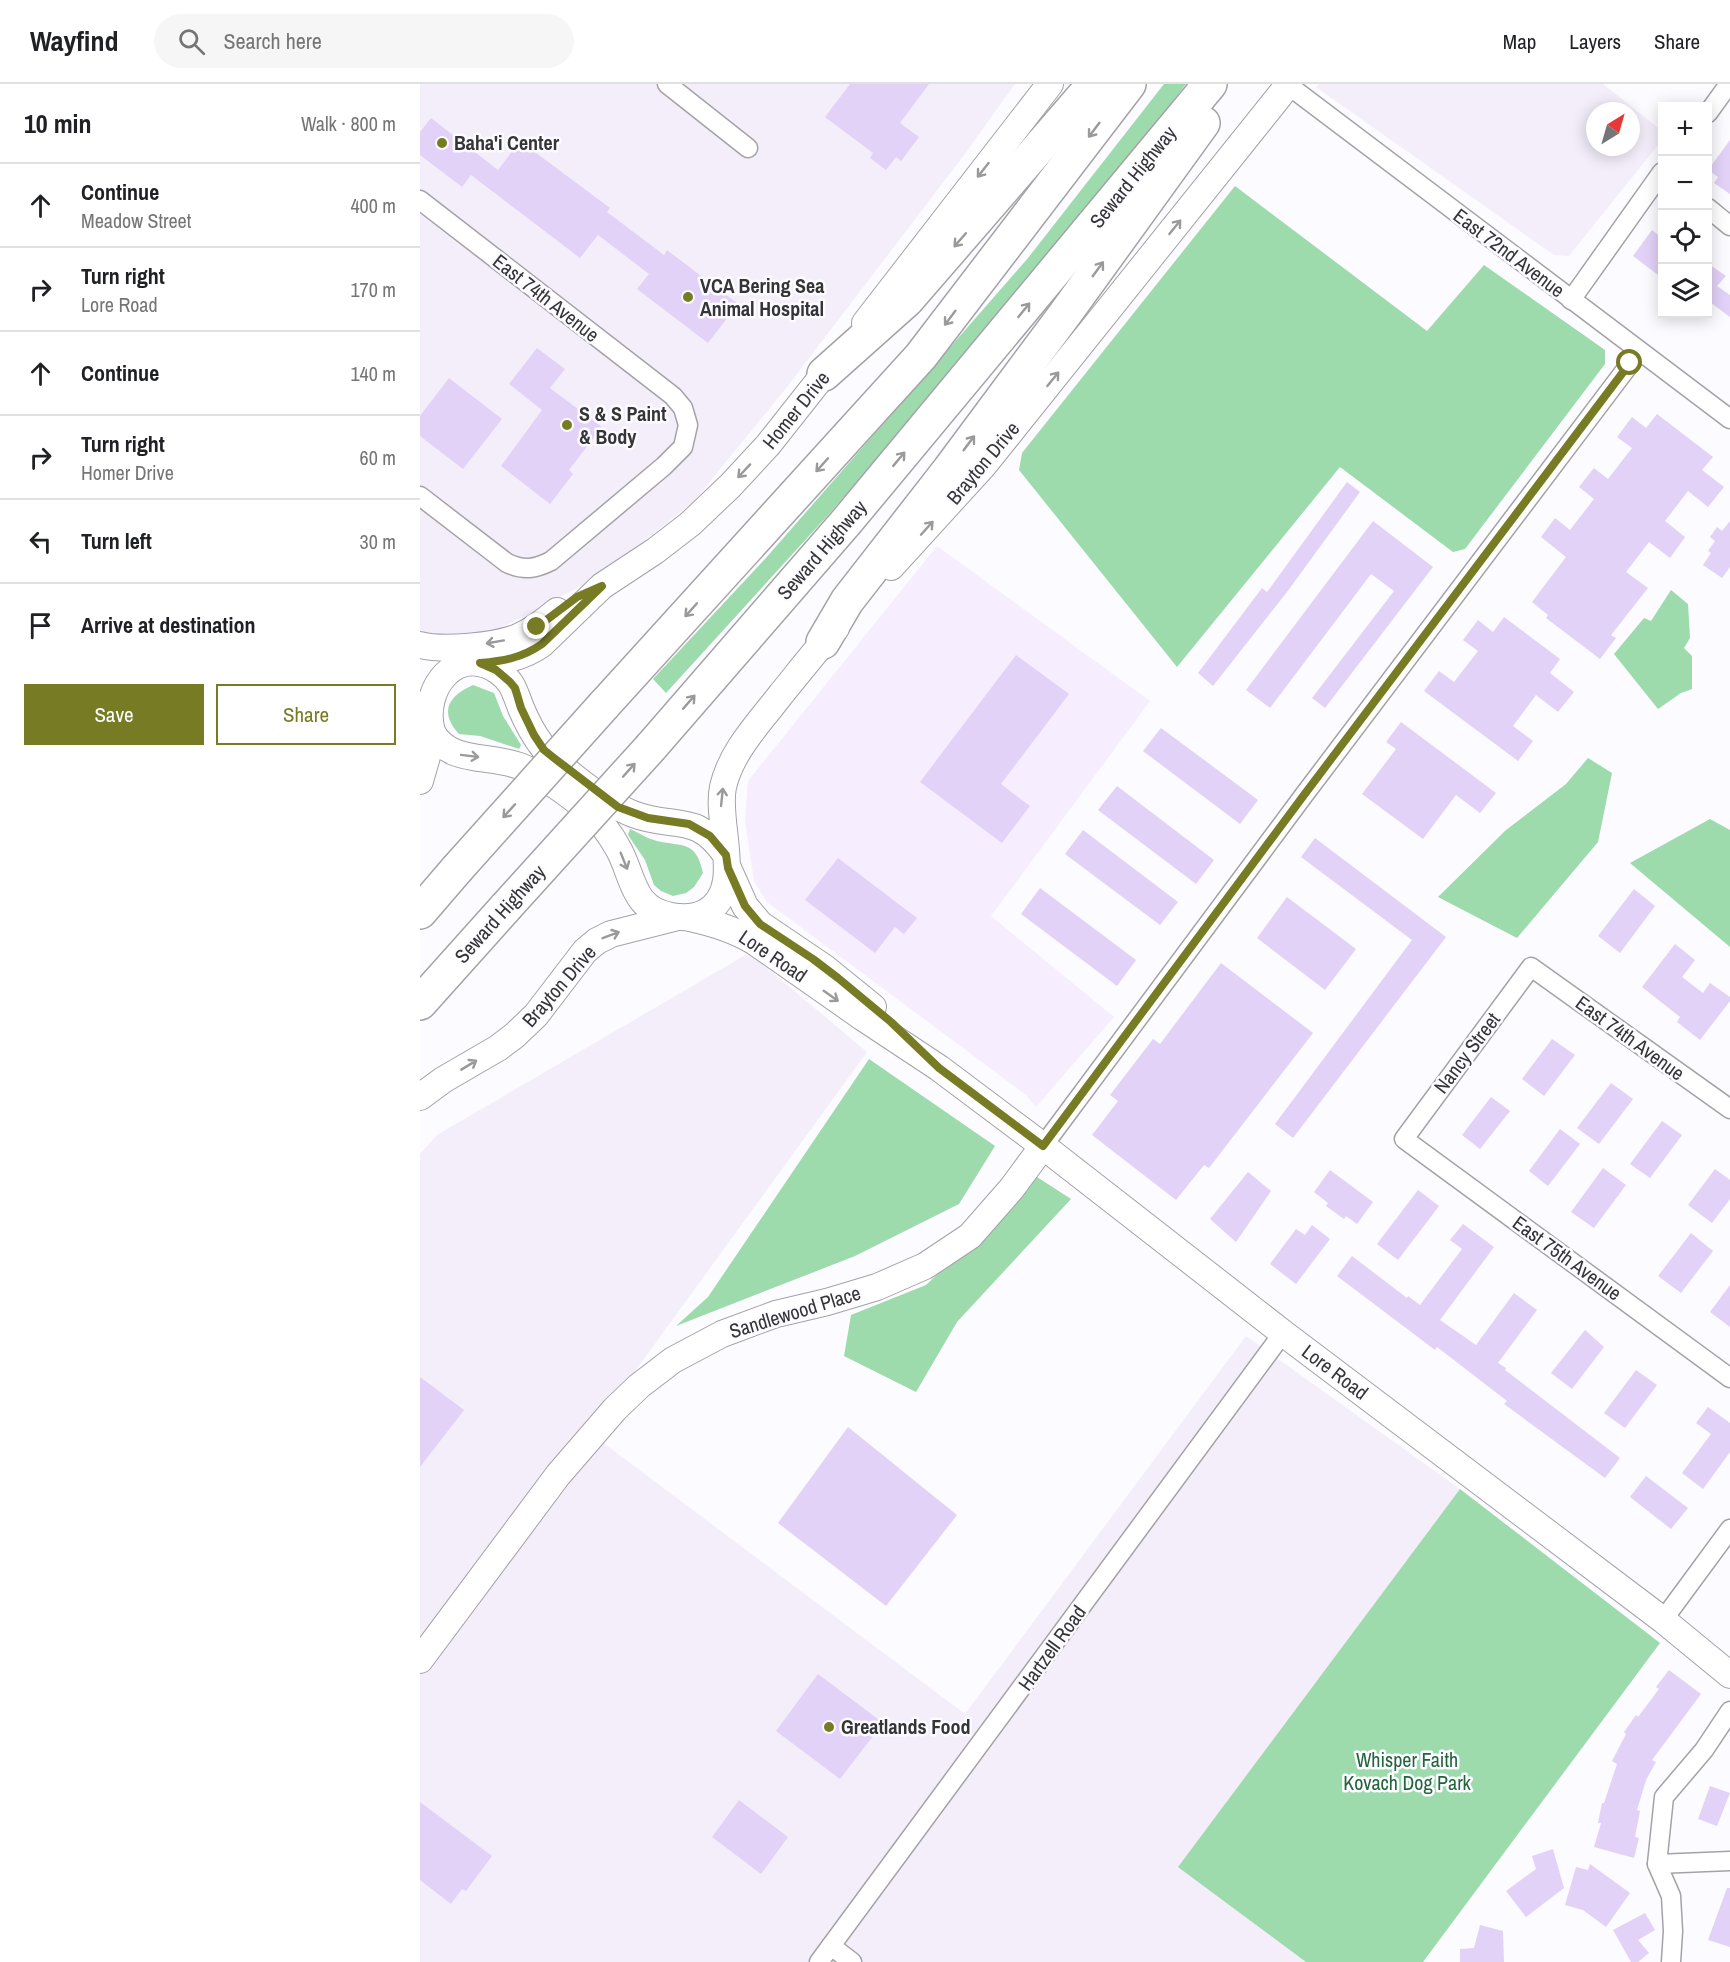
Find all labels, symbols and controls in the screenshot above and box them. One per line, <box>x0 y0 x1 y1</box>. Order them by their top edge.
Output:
search box <box>154 14 574 68</box>
text: Wayfind <box>30 22 118 60</box>
icon: search <box>175 25 208 58</box>
text: Search here <box>223 26 322 56</box>
text: Map <box>1503 27 1536 56</box>
text: Layers <box>1569 27 1621 56</box>
text: Share <box>1654 27 1700 56</box>
north arrow <box>1586 102 1640 156</box>
map controls <box>1658 102 1712 318</box>
button: + <box>1658 102 1712 156</box>
text: 10 min <box>24 106 92 141</box>
text: Walk · 800 m <box>301 110 396 137</box>
street label: Seward Highway <box>1083 119 1183 233</box>
one-way arrow <box>1087 122 1100 138</box>
place label: Baha'i Center <box>454 129 560 156</box>
marker: Baha'i Center <box>435 136 449 150</box>
button: − <box>1658 156 1712 210</box>
one-way arrow <box>976 162 989 178</box>
text: Continue <box>81 177 159 207</box>
icon: ahead <box>24 189 57 222</box>
text: 400 m <box>350 192 396 219</box>
street label: East 72nd Avenue <box>1448 202 1570 303</box>
text: Meadow Street <box>81 207 191 234</box>
button: locate <box>1658 210 1712 264</box>
one-way arrow <box>1168 219 1181 235</box>
one-way arrow <box>953 232 967 247</box>
street label: East 74th Avenue <box>487 247 605 348</box>
text: Turn right <box>81 261 165 291</box>
one-way arrow <box>1092 262 1104 278</box>
button: layers <box>1658 264 1712 318</box>
place label: VCA Bering Sea Animal Hospital <box>700 272 824 322</box>
icon: right <box>24 273 57 306</box>
text: 170 m <box>350 276 396 303</box>
marker: VCA Bering Sea Animal Hospital <box>681 290 695 304</box>
text: Lore Road <box>81 291 158 318</box>
one-way arrow <box>1017 302 1030 318</box>
one-way arrow <box>943 310 956 326</box>
route start <box>1616 349 1642 375</box>
icon: ahead <box>24 357 57 390</box>
text: Continue <box>81 358 159 388</box>
text: 140 m <box>350 360 396 387</box>
street label: Homer Drive <box>756 365 835 454</box>
one-way arrow <box>1046 371 1059 387</box>
place label: S & S Paint & Body <box>579 400 667 450</box>
street label: Brayton Drive <box>940 416 1025 510</box>
marker: S & S Paint & Body <box>560 418 574 432</box>
text: Turn right <box>81 429 165 459</box>
one-way arrow <box>963 435 976 451</box>
icon: right <box>24 441 57 474</box>
text: 60 m <box>360 444 396 471</box>
one-way arrow <box>892 452 906 467</box>
one-way arrow <box>815 458 829 473</box>
text: Homer Drive <box>81 459 174 486</box>
one-way arrow <box>737 463 752 478</box>
street label: Seward Highway <box>771 493 873 605</box>
one-way arrow <box>920 521 934 536</box>
icon: left <box>24 525 57 558</box>
text: Turn left <box>81 526 152 556</box>
text: 30 m <box>360 528 396 555</box>
one-way arrow <box>684 602 698 617</box>
icon: arrive <box>24 609 57 642</box>
text: Arrive at destination <box>81 610 255 640</box>
route end <box>523 613 549 639</box>
one-way arrow <box>486 637 506 648</box>
button: Save <box>24 684 204 745</box>
button: Share <box>216 684 396 745</box>
one-way arrow <box>682 695 696 710</box>
one-way arrow <box>460 751 479 762</box>
one-way arrow <box>622 763 636 778</box>
one-way arrow <box>717 788 728 808</box>
one-way arrow <box>502 804 516 819</box>
one-way arrow <box>619 851 630 870</box>
street label: Seward Highway <box>448 858 552 969</box>
street label: Lore Road <box>734 923 813 988</box>
one-way arrow <box>601 929 619 940</box>
street label: Brayton Drive <box>516 939 602 1032</box>
street label: East 74th Avenue <box>1570 989 1690 1086</box>
one-way arrow <box>822 990 839 1002</box>
street label: Nancy Street <box>1427 1006 1506 1099</box>
one-way arrow <box>460 1059 477 1071</box>
street label: East 75th Avenue <box>1507 1209 1627 1306</box>
street label: Sandlewood Place <box>726 1279 864 1344</box>
street label: Lore Road <box>1297 1338 1374 1405</box>
street label: Hartzell Road <box>1011 1600 1092 1696</box>
place label: Greatlands Food <box>841 1713 971 1740</box>
marker: Greatlands Food <box>822 1720 836 1734</box>
park label: Whisper Faith Kovach Dog Park <box>1343 1746 1472 1796</box>

